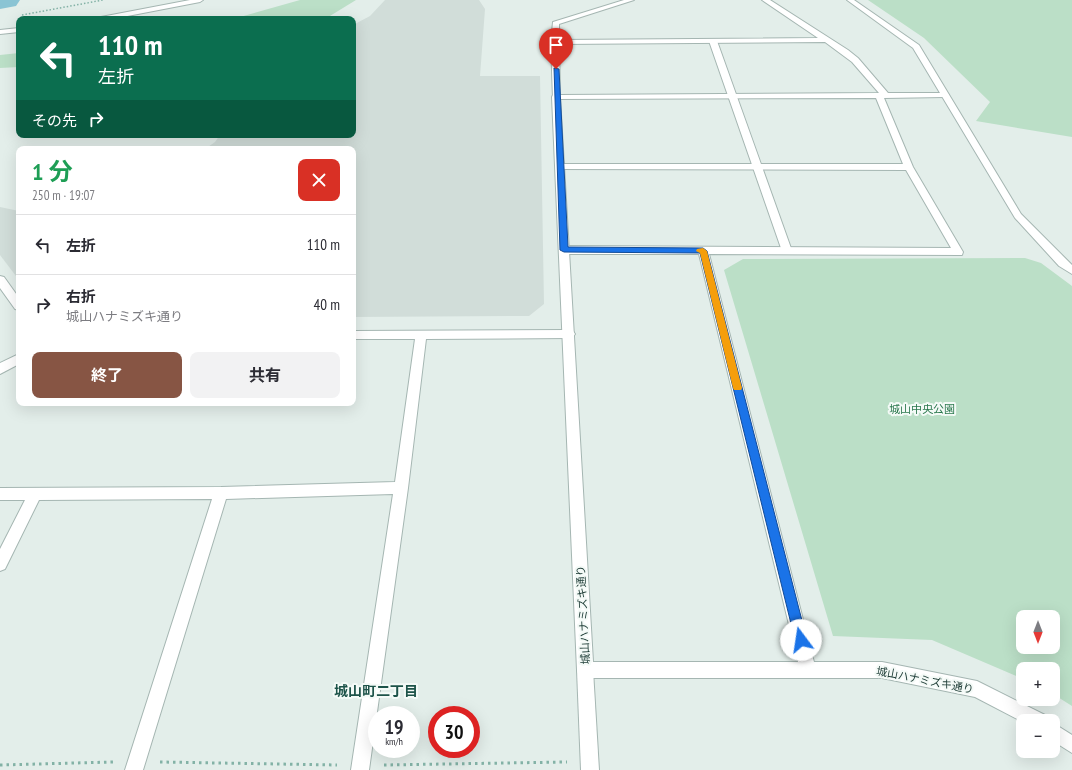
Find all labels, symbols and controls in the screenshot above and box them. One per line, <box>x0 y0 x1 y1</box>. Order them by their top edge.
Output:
text: 110 m <box>98 26 162 63</box>
pin <box>539 28 573 69</box>
icon: left <box>32 32 84 84</box>
icon: arrive <box>545 34 567 56</box>
text: 左折 <box>98 65 134 88</box>
icon: right <box>85 108 107 130</box>
text: その先 <box>32 111 77 130</box>
text: 1 分 <box>32 156 72 187</box>
button: close <box>298 159 340 201</box>
text: 250 m · 19:07 <box>32 187 95 204</box>
icon: left <box>32 234 54 256</box>
text: 110 m <box>307 235 340 254</box>
text: 左折 <box>66 236 96 255</box>
text: 右折 <box>66 287 96 306</box>
icon: right <box>32 294 54 316</box>
text: 40 m <box>314 295 340 314</box>
text: 城山ハナミズキ通り <box>66 308 183 325</box>
button: 終了 <box>32 352 182 398</box>
button: 共有 <box>190 352 340 398</box>
park label: 城山中央公園 <box>889 402 955 416</box>
street label: 城山ハナミズキ通り <box>573 565 593 665</box>
north arrow <box>1016 610 1060 654</box>
map controls <box>1016 610 1060 758</box>
position arrow <box>780 619 822 661</box>
button: + <box>1016 662 1060 706</box>
street label: 城山ハナミズキ通り <box>875 664 975 696</box>
district label: 城山町二丁目 <box>334 682 418 700</box>
speed limit sign: 30 <box>428 706 480 758</box>
text: 19 <box>384 714 404 740</box>
button: − <box>1016 714 1060 758</box>
text: km/h <box>385 735 403 748</box>

